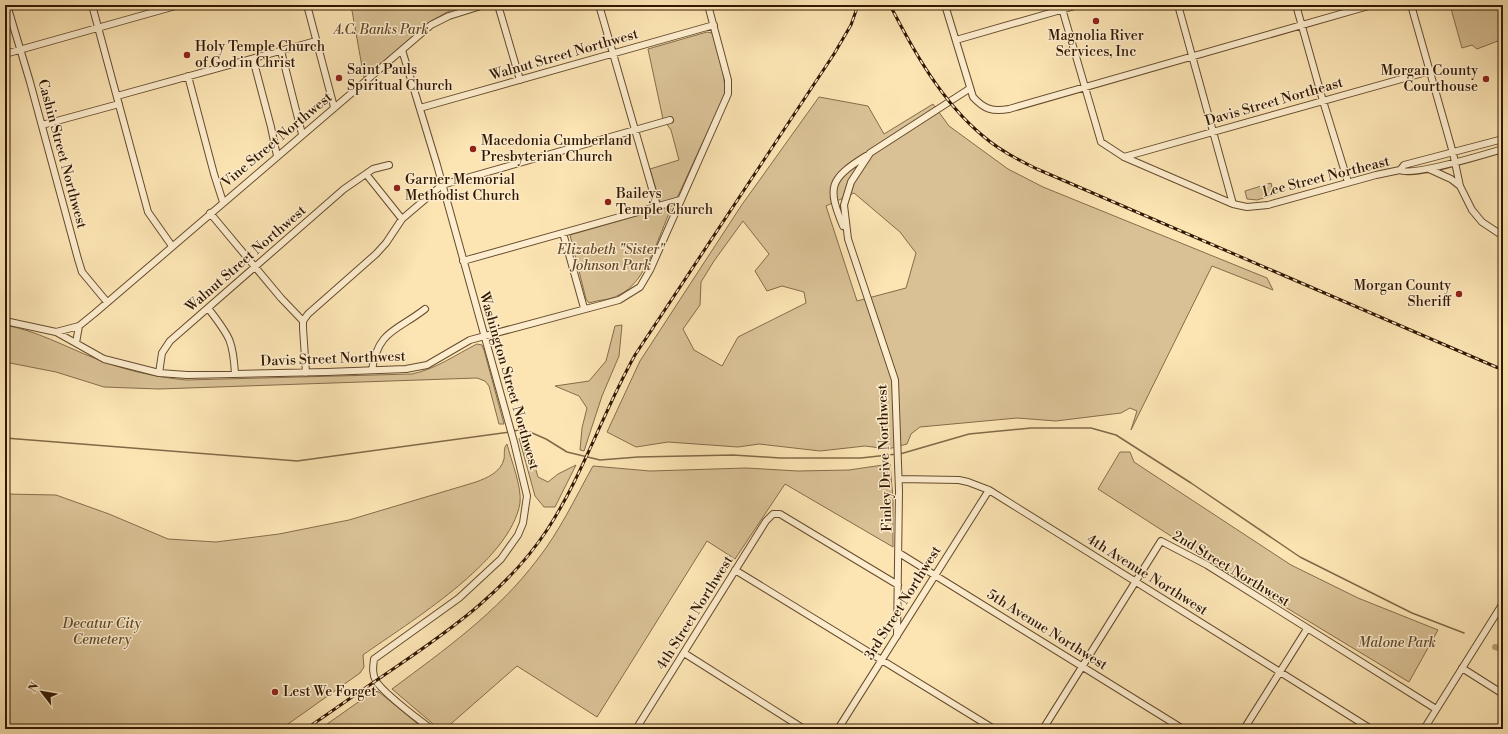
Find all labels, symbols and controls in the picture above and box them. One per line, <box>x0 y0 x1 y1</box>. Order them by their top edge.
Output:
marker: Magnolia River Services, Inc <box>1091 16 1101 26</box>
park label: A.C. Banks Park <box>331 21 429 39</box>
street label: Walnut Street Northwest <box>487 25 640 85</box>
place label: Magnolia River Services, Inc <box>1048 27 1144 61</box>
place label: Holy Temple Church of God in Christ <box>195 38 326 72</box>
marker: Holy Temple Church of God in Christ <box>182 50 192 60</box>
place label: Saint Pauls Spiritual Church <box>347 61 453 95</box>
place label: Morgan County Courthouse <box>1381 62 1478 96</box>
marker: Saint Pauls Spiritual Church <box>334 73 344 83</box>
street label: Davis Street Northeast <box>1203 74 1345 130</box>
marker: Morgan County Courthouse <box>1481 74 1491 84</box>
street label: Cashin Street Northwest <box>33 77 91 231</box>
street label: Vine Street Northwest <box>217 88 336 192</box>
place label: Macedonia Cumberland Presbyterian Church <box>481 132 632 166</box>
marker: Macedonia Cumberland Presbyterian Church <box>468 144 478 154</box>
street label: Lee Street Northeast <box>1260 152 1392 202</box>
place label: Garner Memorial Methodist Church <box>405 171 520 205</box>
marker: Garner Memorial Methodist Church <box>392 183 402 193</box>
place label: Baileys Temple Church <box>615 185 714 219</box>
marker: Baileys Temple Church <box>603 197 613 207</box>
street label: Walnut Street Northwest <box>181 202 310 317</box>
park label: Elizabeth "Sister" Johnson Park <box>556 241 666 275</box>
place label: Morgan County Sheriff <box>1354 277 1452 311</box>
street label: Washington Street Northwest <box>475 289 543 472</box>
marker: Morgan County Sheriff <box>1454 289 1464 299</box>
street label: Davis Street Northwest <box>260 347 406 371</box>
street label: Finley Drive Northwest <box>873 384 897 532</box>
street label: 2nd Street Northwest <box>1169 527 1293 611</box>
street label: 4th Avenue Northwest <box>1083 530 1211 620</box>
street label: 3rd Street Northwest <box>861 543 945 663</box>
street label: 4th Street Northwest <box>653 552 737 673</box>
street label: 5th Avenue Northwest <box>983 586 1111 674</box>
park label: Decatur City Cemetery <box>61 615 142 649</box>
park label: Malone Park <box>1358 634 1436 652</box>
north arrow <box>22 672 62 712</box>
text: N <box>26 680 43 695</box>
place label: Lest We Forget <box>283 683 376 701</box>
marker: Lest We Forget <box>270 687 280 697</box>

